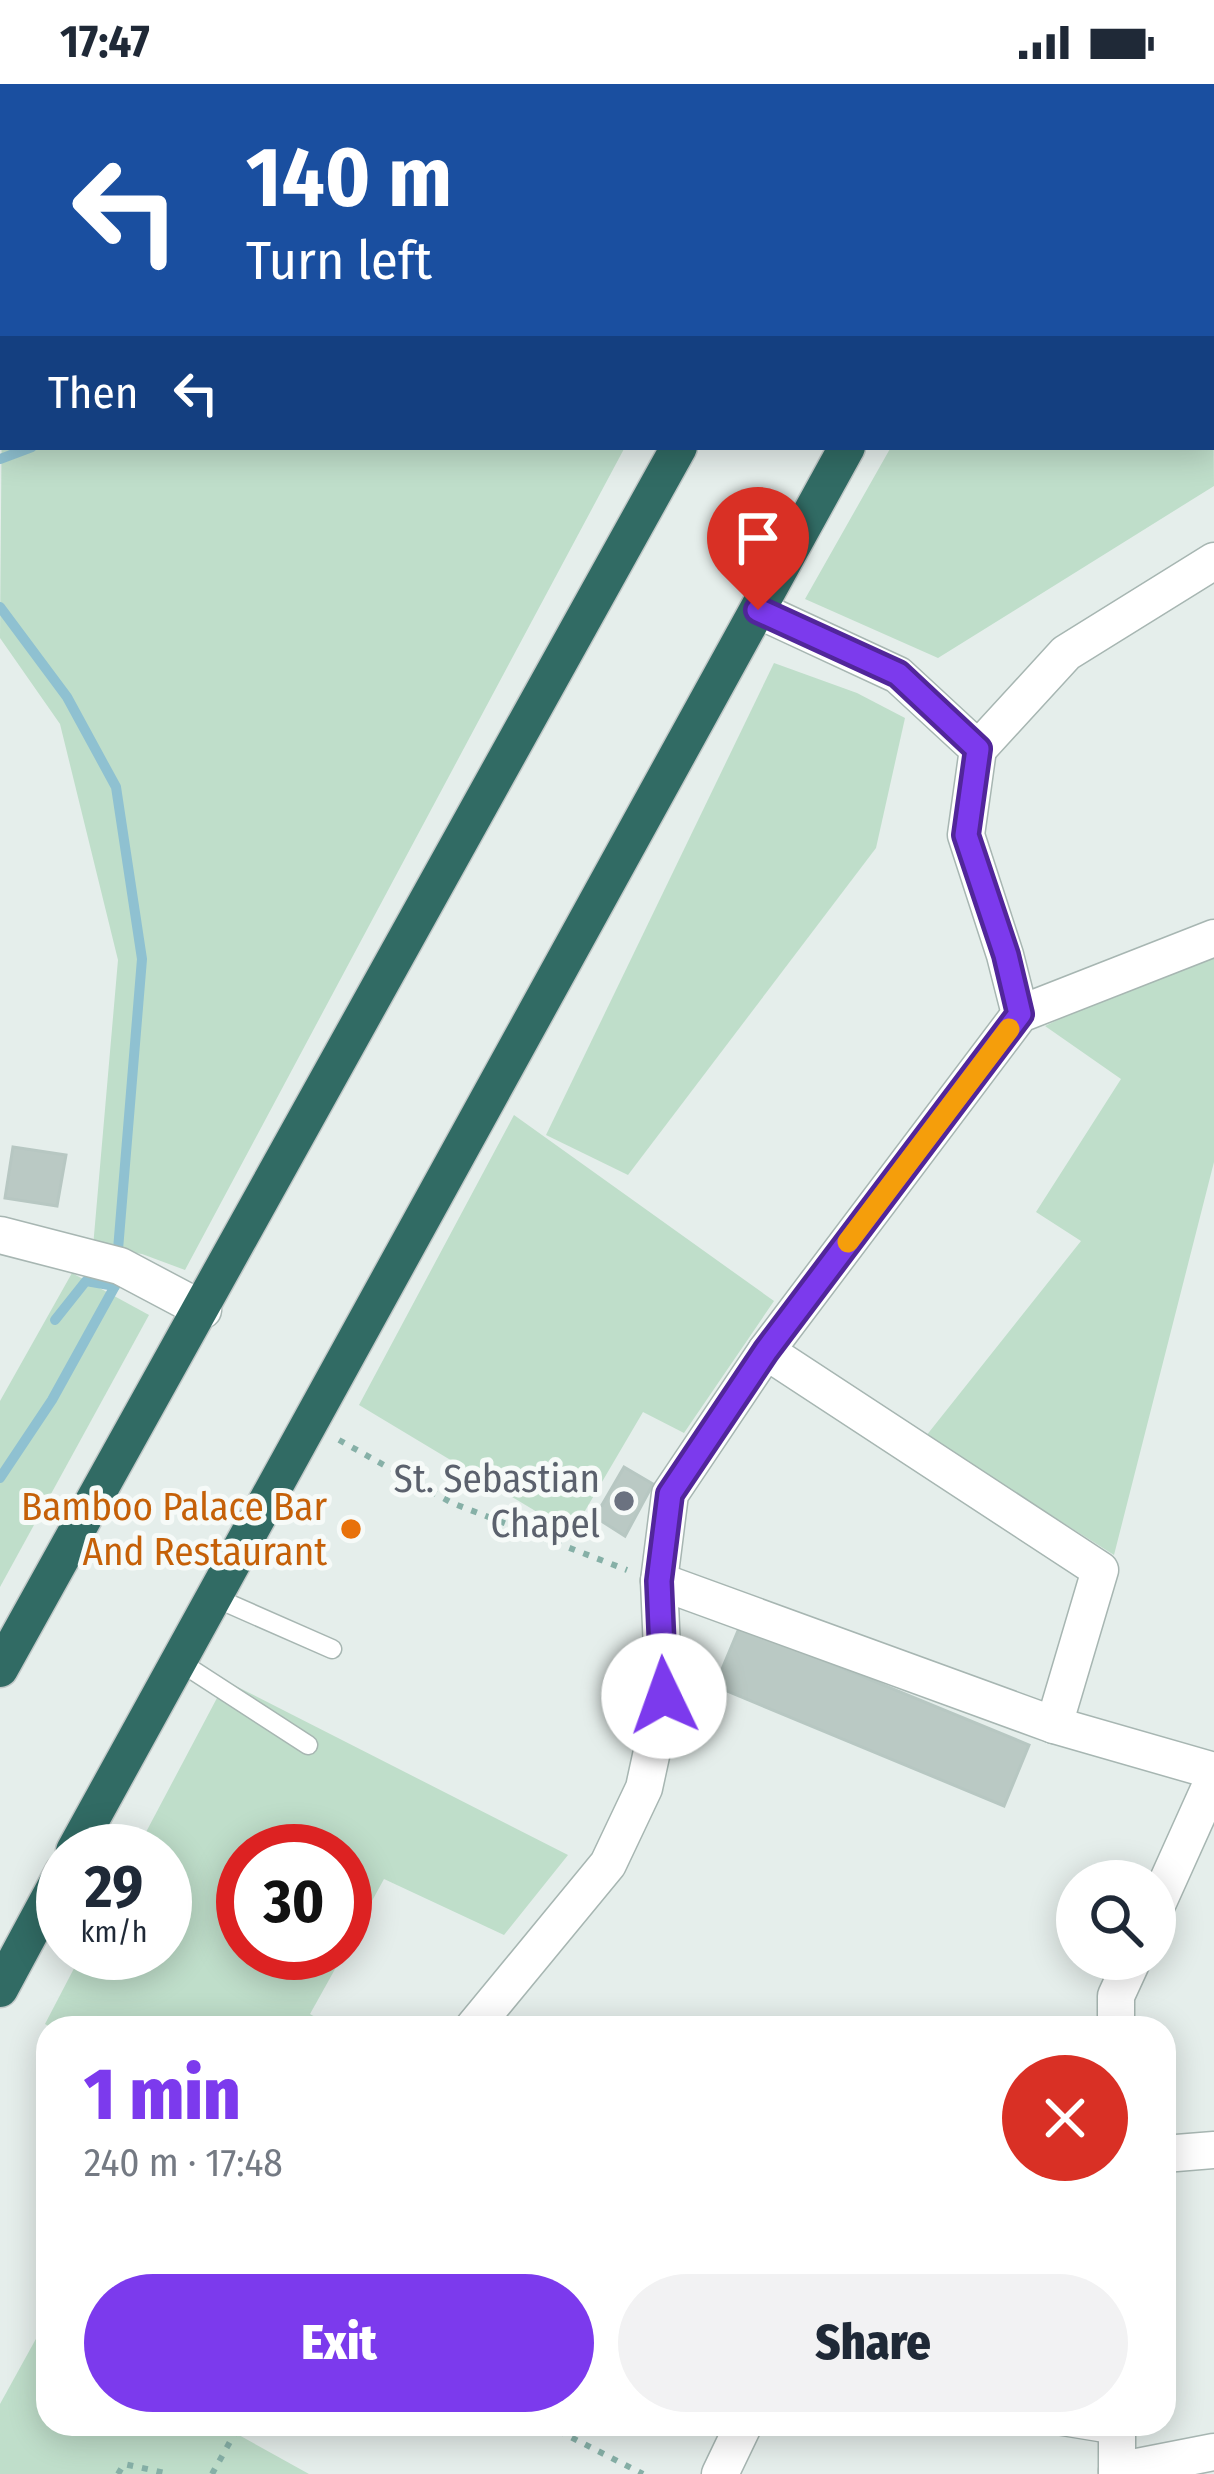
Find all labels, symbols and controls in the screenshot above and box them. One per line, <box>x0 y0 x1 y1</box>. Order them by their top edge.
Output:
text: 17:47 <box>60 15 150 69</box>
text: 140 m <box>246 127 452 228</box>
icon: left <box>48 132 204 288</box>
text: Turn left <box>246 229 432 293</box>
icon: left <box>163 360 229 426</box>
text: Then <box>48 366 139 420</box>
pin <box>707 487 809 610</box>
icon: arrive <box>725 505 791 571</box>
place label: St. Sebastian Chapel <box>394 1456 600 1547</box>
place label: Bamboo Palace Bar And Restaurant <box>21 1484 327 1575</box>
marker: St. Sebastian Chapel <box>611 1488 637 1514</box>
marker: Bamboo Palace Bar And Restaurant <box>338 1516 364 1542</box>
position arrow <box>601 1633 727 1759</box>
speed limit sign: 30 <box>216 1824 372 1980</box>
text: 29 <box>85 1851 143 1923</box>
map controls <box>1056 1860 1176 1980</box>
button: search <box>1056 1860 1176 1980</box>
text: km/h <box>81 1914 147 1950</box>
text: 1 min <box>84 2052 241 2138</box>
button: close <box>1002 2055 1128 2181</box>
text: 240 m · 17:48 <box>84 2140 283 2186</box>
button: Exit <box>84 2274 594 2412</box>
button: Share <box>618 2274 1128 2412</box>

